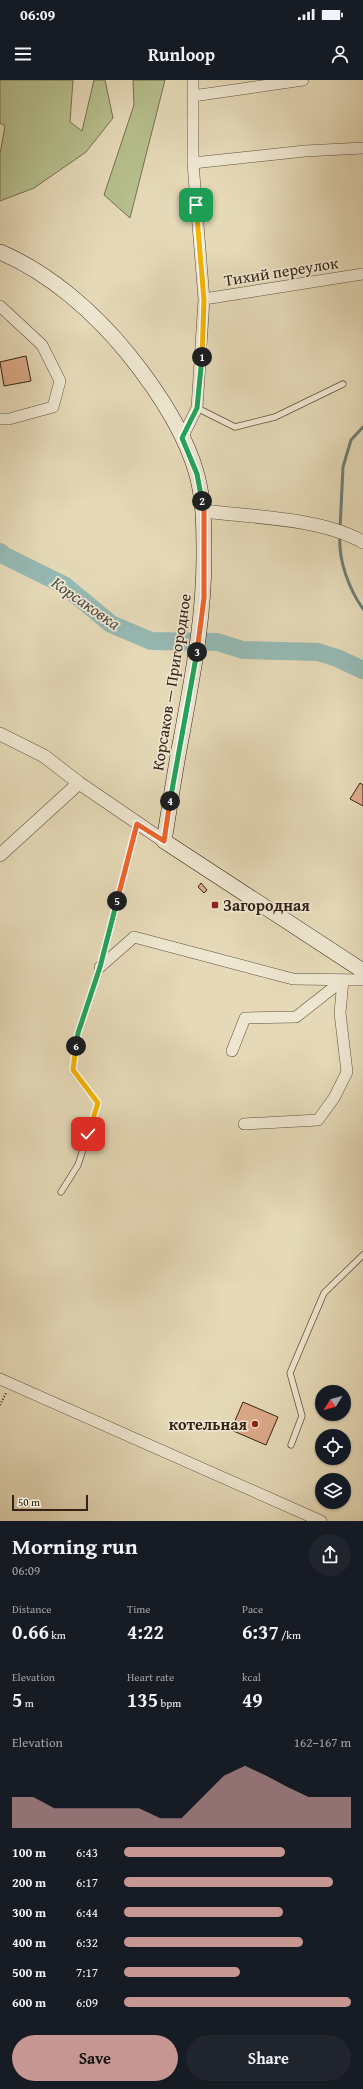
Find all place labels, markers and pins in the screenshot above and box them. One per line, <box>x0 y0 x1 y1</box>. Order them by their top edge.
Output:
pin <box>179 188 213 222</box>
pin: 1 <box>192 347 212 367</box>
pin: 2 <box>192 491 212 511</box>
pin: 3 <box>187 642 207 662</box>
pin: 4 <box>160 791 180 811</box>
pin: 5 <box>107 891 127 911</box>
place label: Загородная <box>223 893 310 917</box>
marker: Загородная <box>210 900 220 910</box>
pin: 6 <box>66 1036 86 1056</box>
pin <box>71 1117 105 1151</box>
place label: котельная <box>169 1412 247 1436</box>
marker: котельная <box>250 1419 260 1429</box>

